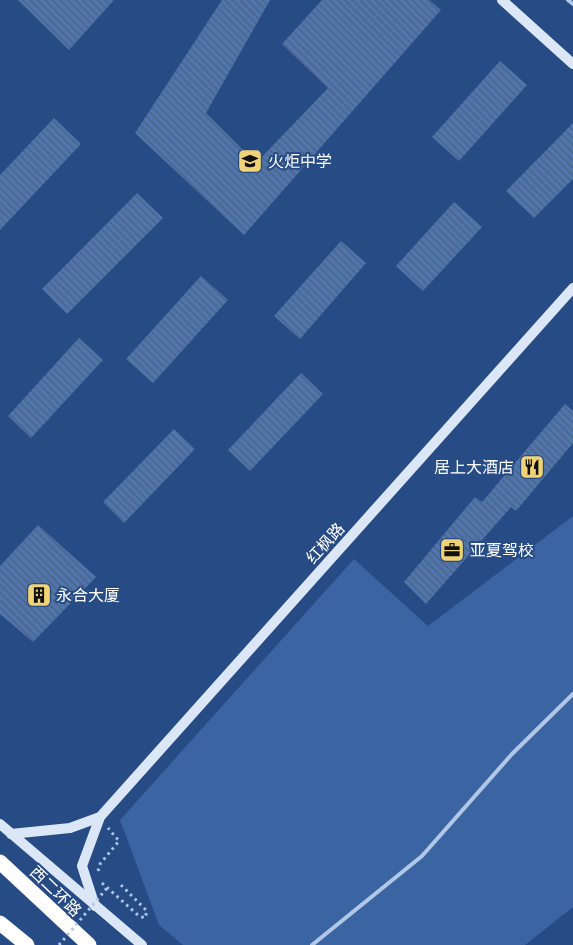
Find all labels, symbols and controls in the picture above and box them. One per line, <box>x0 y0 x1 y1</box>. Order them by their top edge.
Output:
school or university icon: 火炬中学 <box>237 148 263 174</box>
place label: 火炬中学 <box>268 152 332 171</box>
restaurant icon: 居上大酒店 <box>519 454 545 480</box>
place label: 居上大酒店 <box>434 458 514 477</box>
street label: 红枫路 <box>302 519 348 568</box>
office icon: 亚夏驾校 <box>439 537 465 563</box>
place label: 亚夏驾校 <box>470 541 534 560</box>
building icon: 永合大厦 <box>26 582 52 608</box>
place label: 永合大厦 <box>56 586 120 605</box>
street label: 西二环路 <box>26 862 85 920</box>

